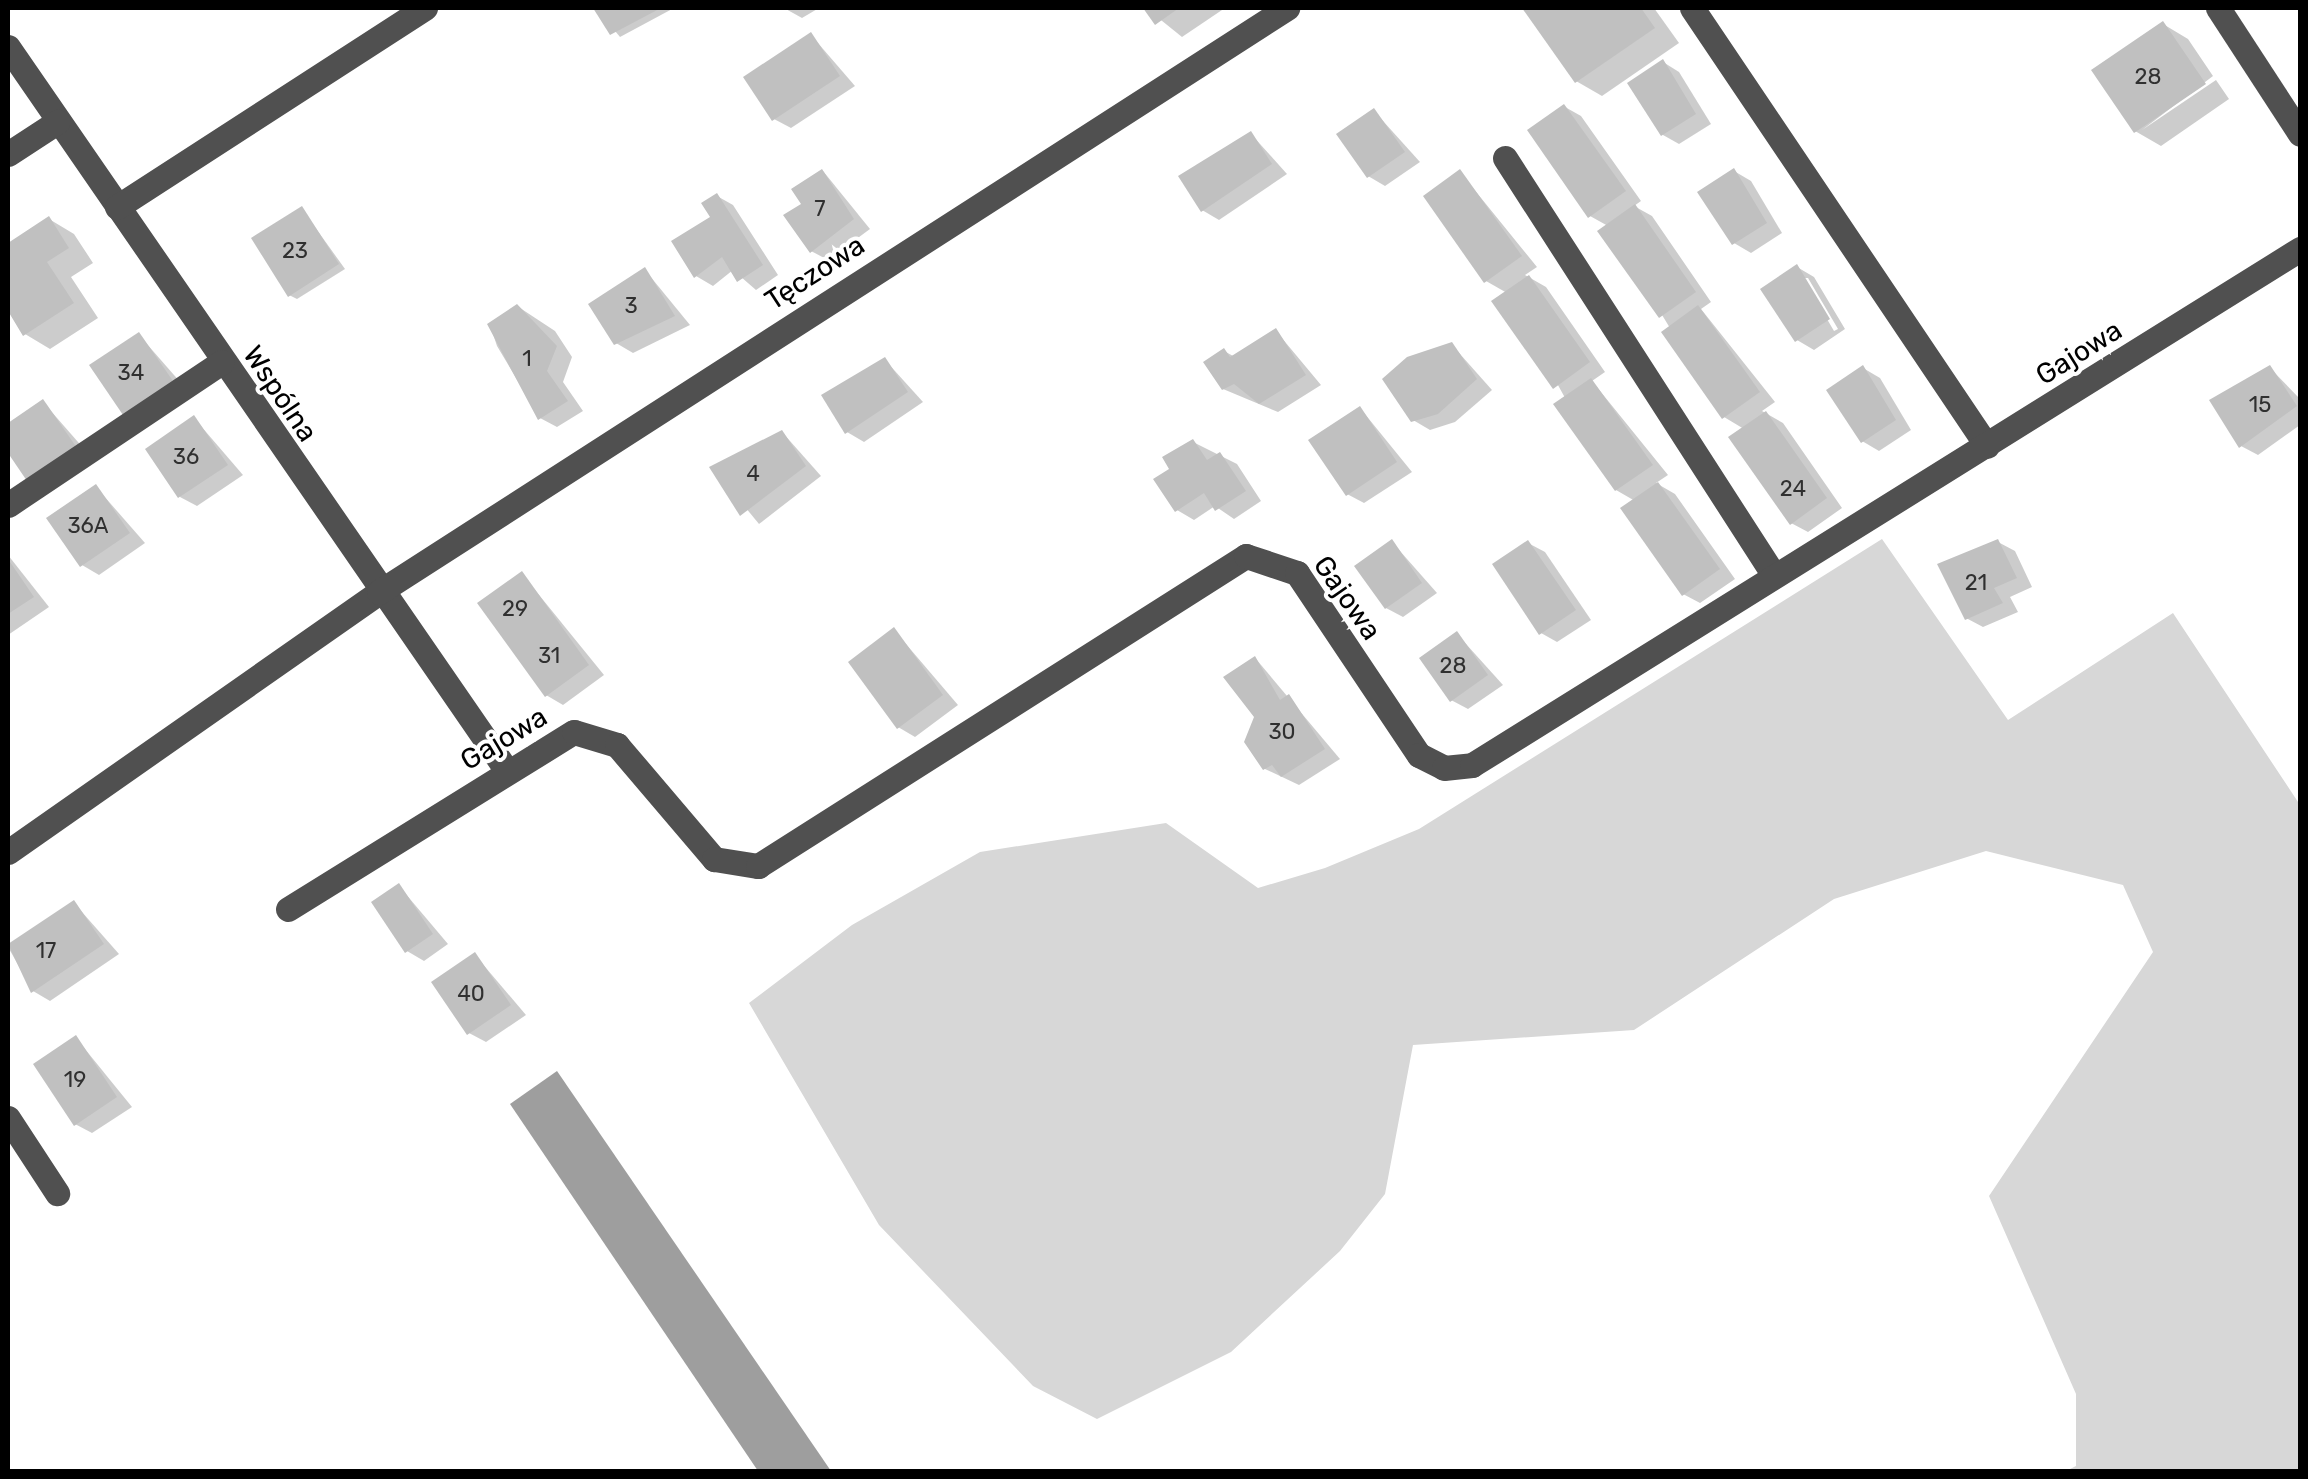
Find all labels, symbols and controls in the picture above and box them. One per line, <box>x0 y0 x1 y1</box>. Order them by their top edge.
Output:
house number: 28 <box>2135 64 2161 90</box>
house number: 7 <box>814 196 826 222</box>
street label: Tęczowa <box>759 228 871 318</box>
house number: 23 <box>282 238 308 264</box>
house number: 3 <box>624 293 638 319</box>
street label: Gajowa <box>2030 314 2128 392</box>
street label: Wspólna <box>236 340 324 448</box>
house number: 1 <box>522 346 532 372</box>
house number: 34 <box>118 360 144 386</box>
house number: 15 <box>2249 392 2271 418</box>
house number: 36 <box>173 444 199 470</box>
house number: 4 <box>746 461 760 487</box>
house number: 24 <box>1780 476 1806 502</box>
house number: 36A <box>67 513 109 539</box>
street label: Gajowa <box>1306 549 1388 647</box>
house number: 21 <box>1965 570 1987 596</box>
house number: 29 <box>502 596 528 622</box>
house number: 31 <box>538 643 560 669</box>
house number: 28 <box>1440 653 1466 679</box>
street label: Gajowa <box>455 700 553 778</box>
house number: 30 <box>1268 719 1296 745</box>
house number: 17 <box>36 938 56 964</box>
house number: 40 <box>457 981 485 1007</box>
house number: 19 <box>64 1067 86 1093</box>

